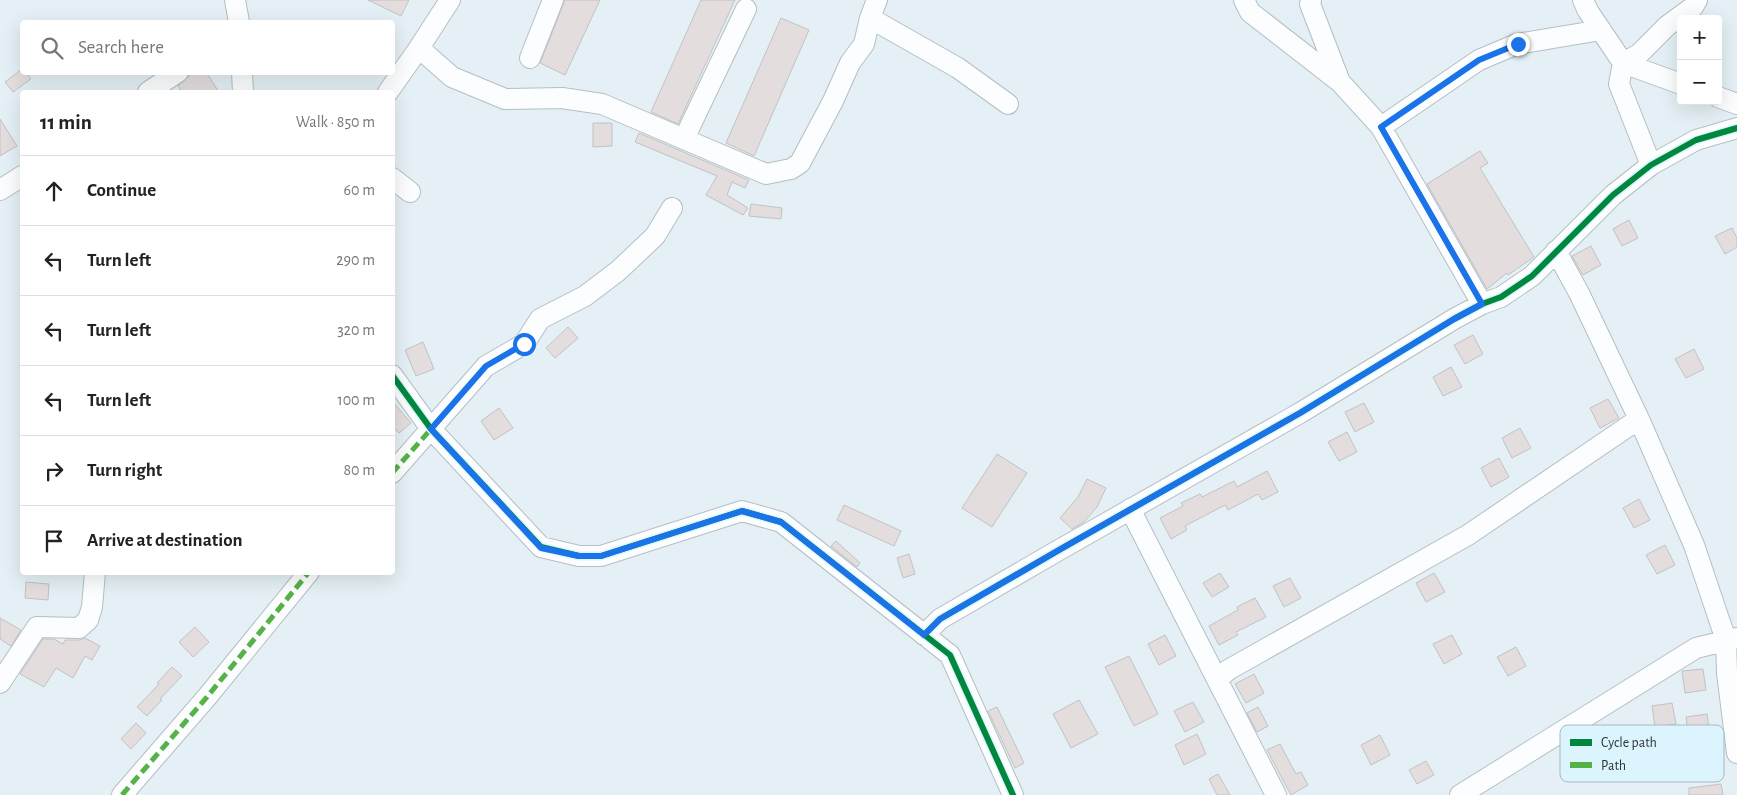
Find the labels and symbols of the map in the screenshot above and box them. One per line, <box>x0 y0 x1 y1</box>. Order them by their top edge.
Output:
route end <box>1507 33 1530 56</box>
route start <box>513 333 536 356</box>
legend <box>1560 725 1724 782</box>
text: Cycle path <box>1601 736 1657 750</box>
text: Path <box>1601 759 1626 773</box>

